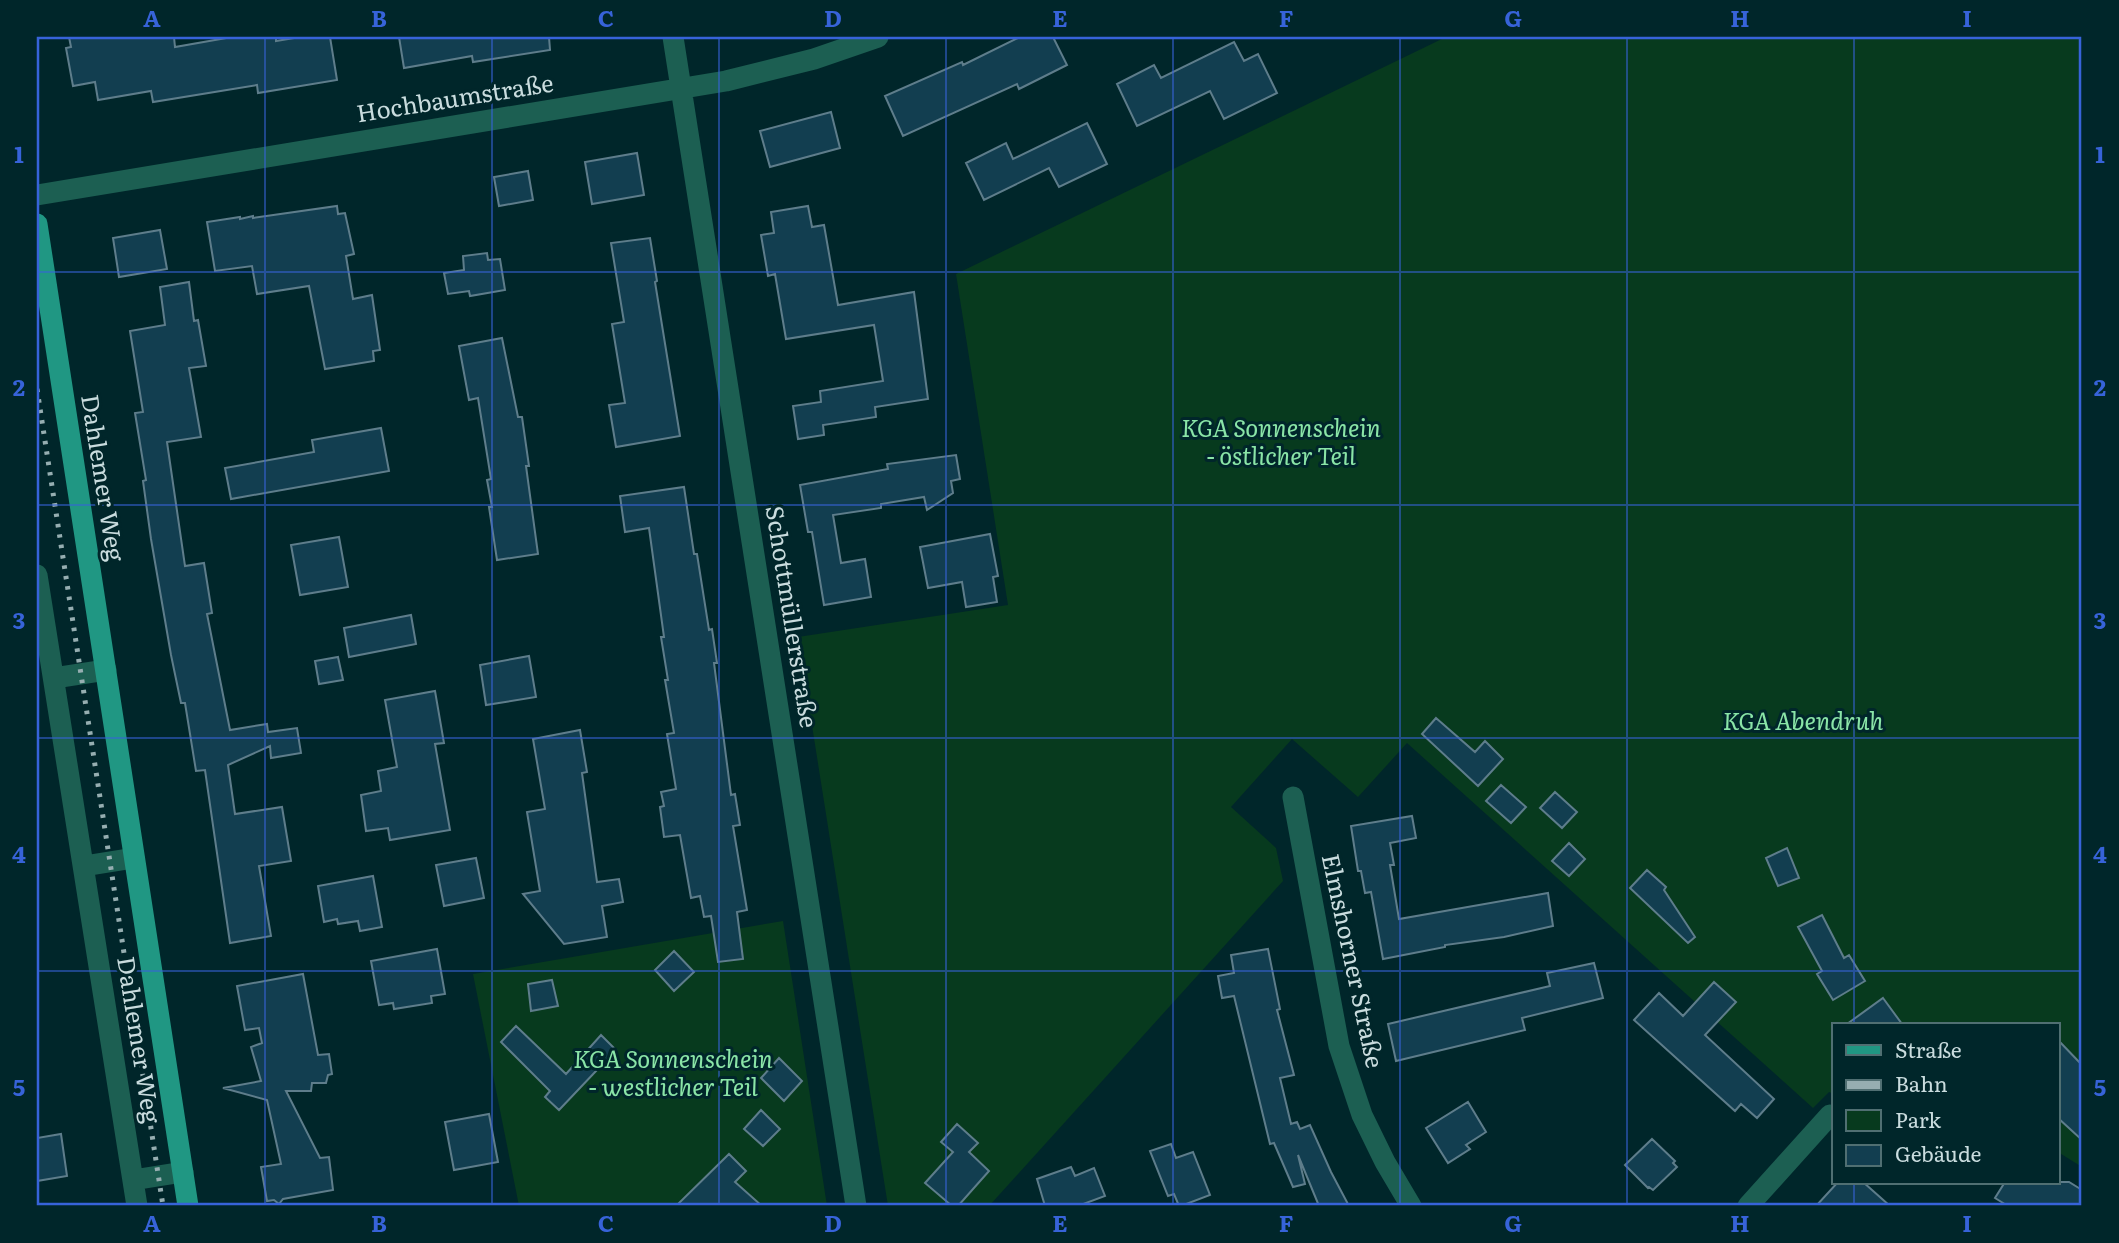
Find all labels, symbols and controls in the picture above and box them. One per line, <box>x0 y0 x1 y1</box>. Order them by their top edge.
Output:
text: A <box>143 0 161 34</box>
text: B <box>371 0 387 34</box>
text: C <box>598 0 614 34</box>
text: D <box>824 0 842 34</box>
text: E <box>1052 0 1068 34</box>
text: F <box>1279 0 1294 34</box>
text: G <box>1504 0 1522 34</box>
text: H <box>1730 0 1750 34</box>
text: I <box>1962 0 1972 34</box>
street label: Hochbaumstraße <box>354 64 556 129</box>
text: 1 <box>14 136 24 170</box>
text: 1 <box>2095 136 2105 170</box>
text: 2 <box>13 369 25 403</box>
text: 2 <box>2094 369 2106 403</box>
street label: Dahlemer Weg <box>74 392 135 564</box>
park label: KGA Sonnenschein - östlicher Teil <box>1181 409 1381 472</box>
street label: Schottmüllerstraße <box>759 503 828 730</box>
text: 3 <box>13 602 25 636</box>
text: 3 <box>2094 602 2106 636</box>
park label: KGA Abendruh <box>1723 702 1883 737</box>
text: 4 <box>12 836 26 870</box>
text: 4 <box>2093 836 2107 870</box>
street label: Elmshorner Straße <box>1315 850 1394 1071</box>
street label: Dahlemer Weg <box>110 954 171 1126</box>
legend <box>1832 1023 2060 1184</box>
text: Straße <box>1895 1033 1962 1064</box>
park label: KGA Sonnenschein - westlicher Teil <box>573 1040 773 1103</box>
text: Bahn <box>1895 1067 1948 1098</box>
text: 5 <box>13 1069 25 1103</box>
text: 5 <box>2094 1069 2106 1103</box>
text: Park <box>1895 1103 1941 1134</box>
text: Gebäude <box>1895 1137 1982 1168</box>
text: A <box>143 1205 161 1239</box>
text: B <box>371 1205 387 1239</box>
text: C <box>598 1205 614 1239</box>
text: D <box>824 1205 842 1239</box>
text: E <box>1052 1205 1068 1239</box>
text: F <box>1279 1205 1294 1239</box>
text: G <box>1504 1205 1522 1239</box>
text: H <box>1730 1205 1750 1239</box>
text: I <box>1962 1205 1972 1239</box>

